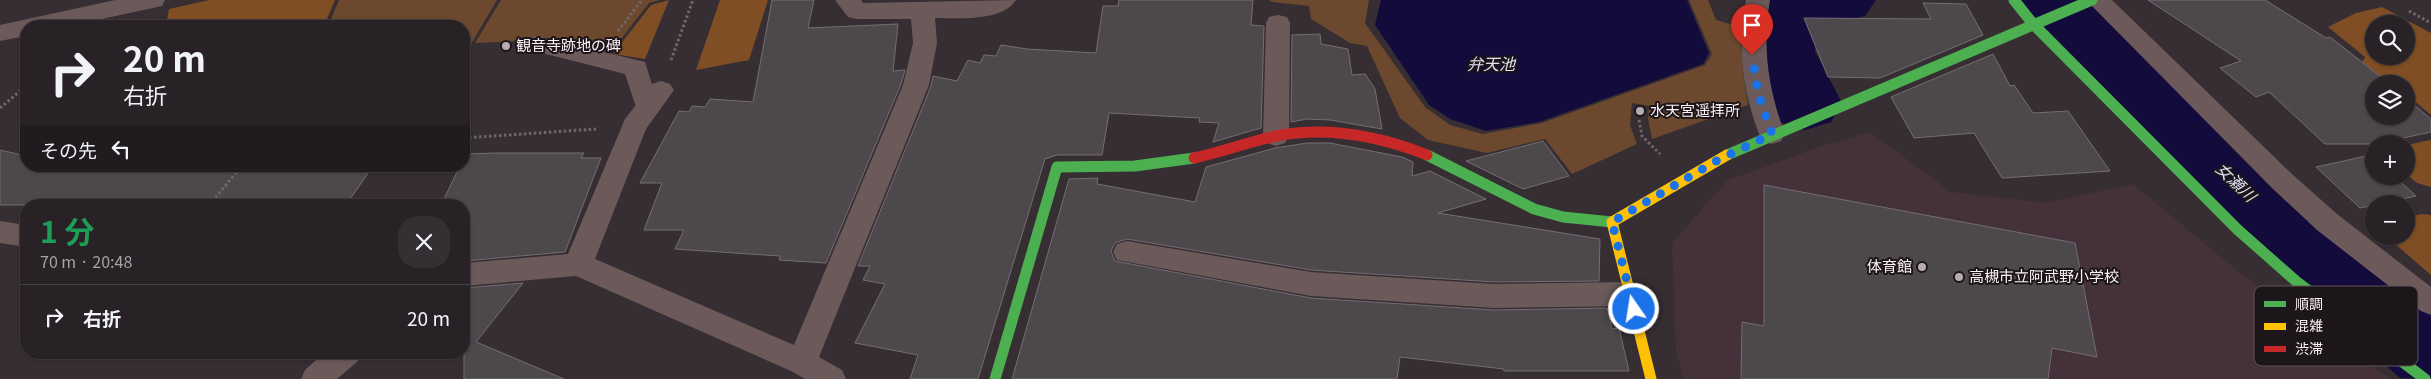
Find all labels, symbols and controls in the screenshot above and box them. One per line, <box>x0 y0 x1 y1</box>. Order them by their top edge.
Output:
pin <box>1731 4 1773 55</box>
icon: arrive <box>1738 11 1766 39</box>
map controls <box>2365 15 2415 245</box>
button: search <box>2365 15 2415 65</box>
text: 20 m <box>123 31 206 82</box>
place label: 観音寺跡地の碑 <box>516 34 621 55</box>
icon: right <box>40 40 105 105</box>
marker: 観音寺跡地の碑 <box>500 40 512 52</box>
water label: 弁天池 <box>1467 51 1517 75</box>
button: layers <box>2365 75 2415 125</box>
text: 右折 <box>123 78 167 110</box>
place label: 水天宮遥拝所 <box>1650 99 1740 120</box>
marker: 水天宮遥拝所 <box>1634 105 1646 117</box>
icon: left <box>107 135 135 163</box>
button: + <box>2365 135 2415 185</box>
text: その先 <box>40 136 97 163</box>
water label: 女瀬川 <box>2211 156 2264 208</box>
button: − <box>2365 195 2415 245</box>
text: 1 分 <box>40 208 95 252</box>
button: close <box>398 216 450 268</box>
text: 70 m · 20:48 <box>40 249 132 273</box>
place label: 体育館 <box>1867 255 1912 276</box>
marker: 体育館 <box>1916 261 1928 273</box>
place label: 高槻市立阿武野小学校 <box>1969 265 2119 286</box>
marker: 高槻市立阿武野小学校 <box>1953 271 1965 283</box>
position arrow <box>1607 282 1659 334</box>
legend <box>2254 286 2418 366</box>
text: 順調 <box>2295 293 2323 313</box>
icon: right <box>40 303 68 331</box>
text: 右折 <box>83 304 121 331</box>
text: 20 m <box>407 304 450 331</box>
text: 混雑 <box>2295 315 2323 335</box>
text: 渋滞 <box>2295 338 2323 358</box>

